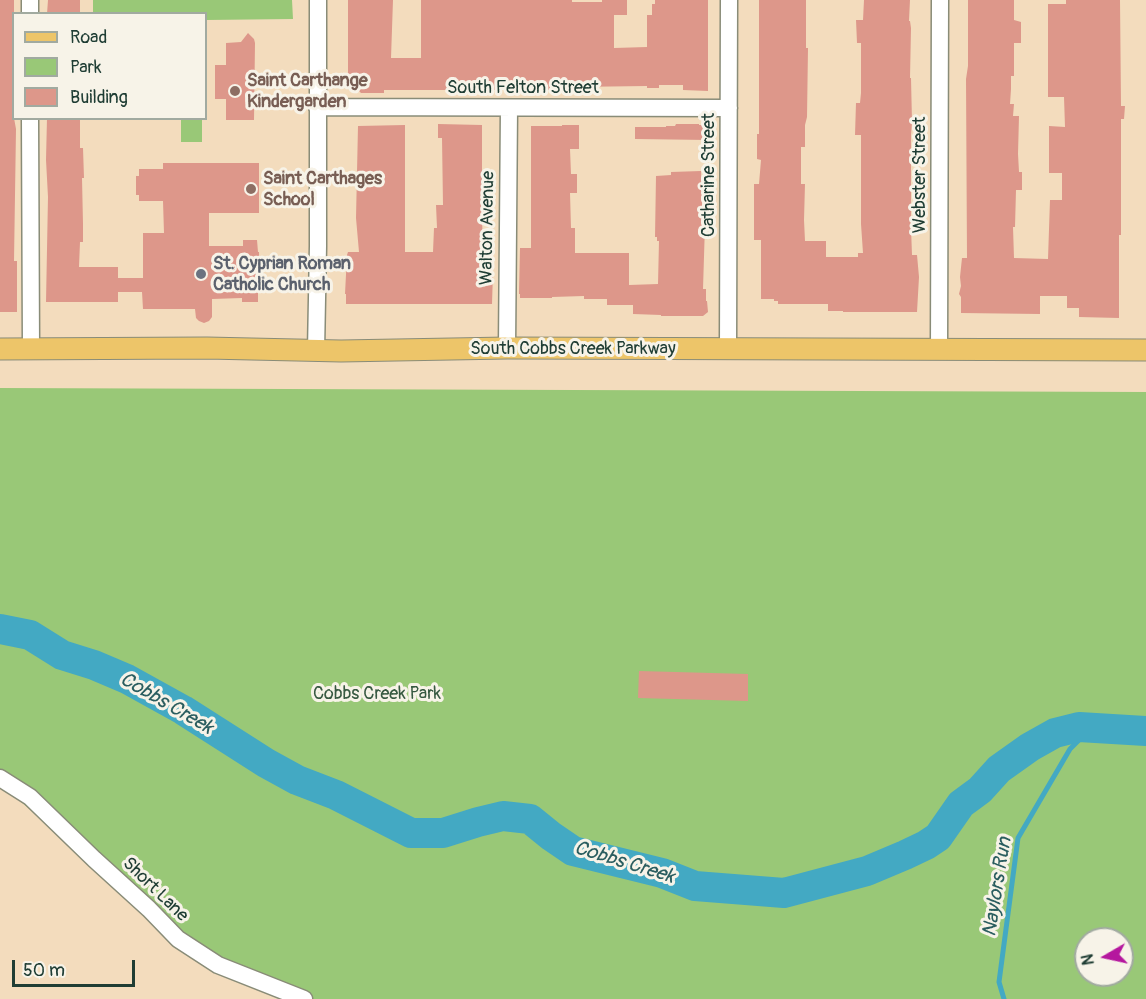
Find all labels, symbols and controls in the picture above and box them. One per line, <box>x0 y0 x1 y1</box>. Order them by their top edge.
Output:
legend <box>12 12 207 120</box>
text: Road <box>70 26 107 49</box>
text: Park <box>70 56 102 79</box>
place label: Saint Carthange Kindergarden <box>247 70 368 112</box>
street label: South Felton Street <box>447 77 599 99</box>
marker: Saint Carthange Kindergarden <box>228 84 242 98</box>
text: Building <box>70 86 128 109</box>
street label: Catharine Street <box>698 113 720 237</box>
street label: Webster Street <box>909 117 931 233</box>
place label: Saint Carthages School <box>263 168 382 210</box>
street label: Walton Avenue <box>476 171 500 285</box>
marker: Saint Carthages School <box>244 182 258 196</box>
place label: St. Cyprian Roman Catholic Church <box>213 253 351 296</box>
marker: St. Cyprian Roman Catholic Church <box>194 267 208 281</box>
street label: South Cobbs Creek Parkway <box>470 338 676 360</box>
water label: Cobbs Creek <box>115 668 217 740</box>
park label: Cobbs Creek Park <box>313 683 441 705</box>
water label: Cobbs Creek <box>571 836 677 890</box>
water label: Naylors Run <box>978 836 1018 938</box>
street label: Short Lane <box>118 853 192 927</box>
north arrow <box>1074 927 1134 987</box>
scale bar <box>15 948 138 986</box>
text: N <box>1077 953 1099 966</box>
text: 50 m <box>23 959 65 982</box>

